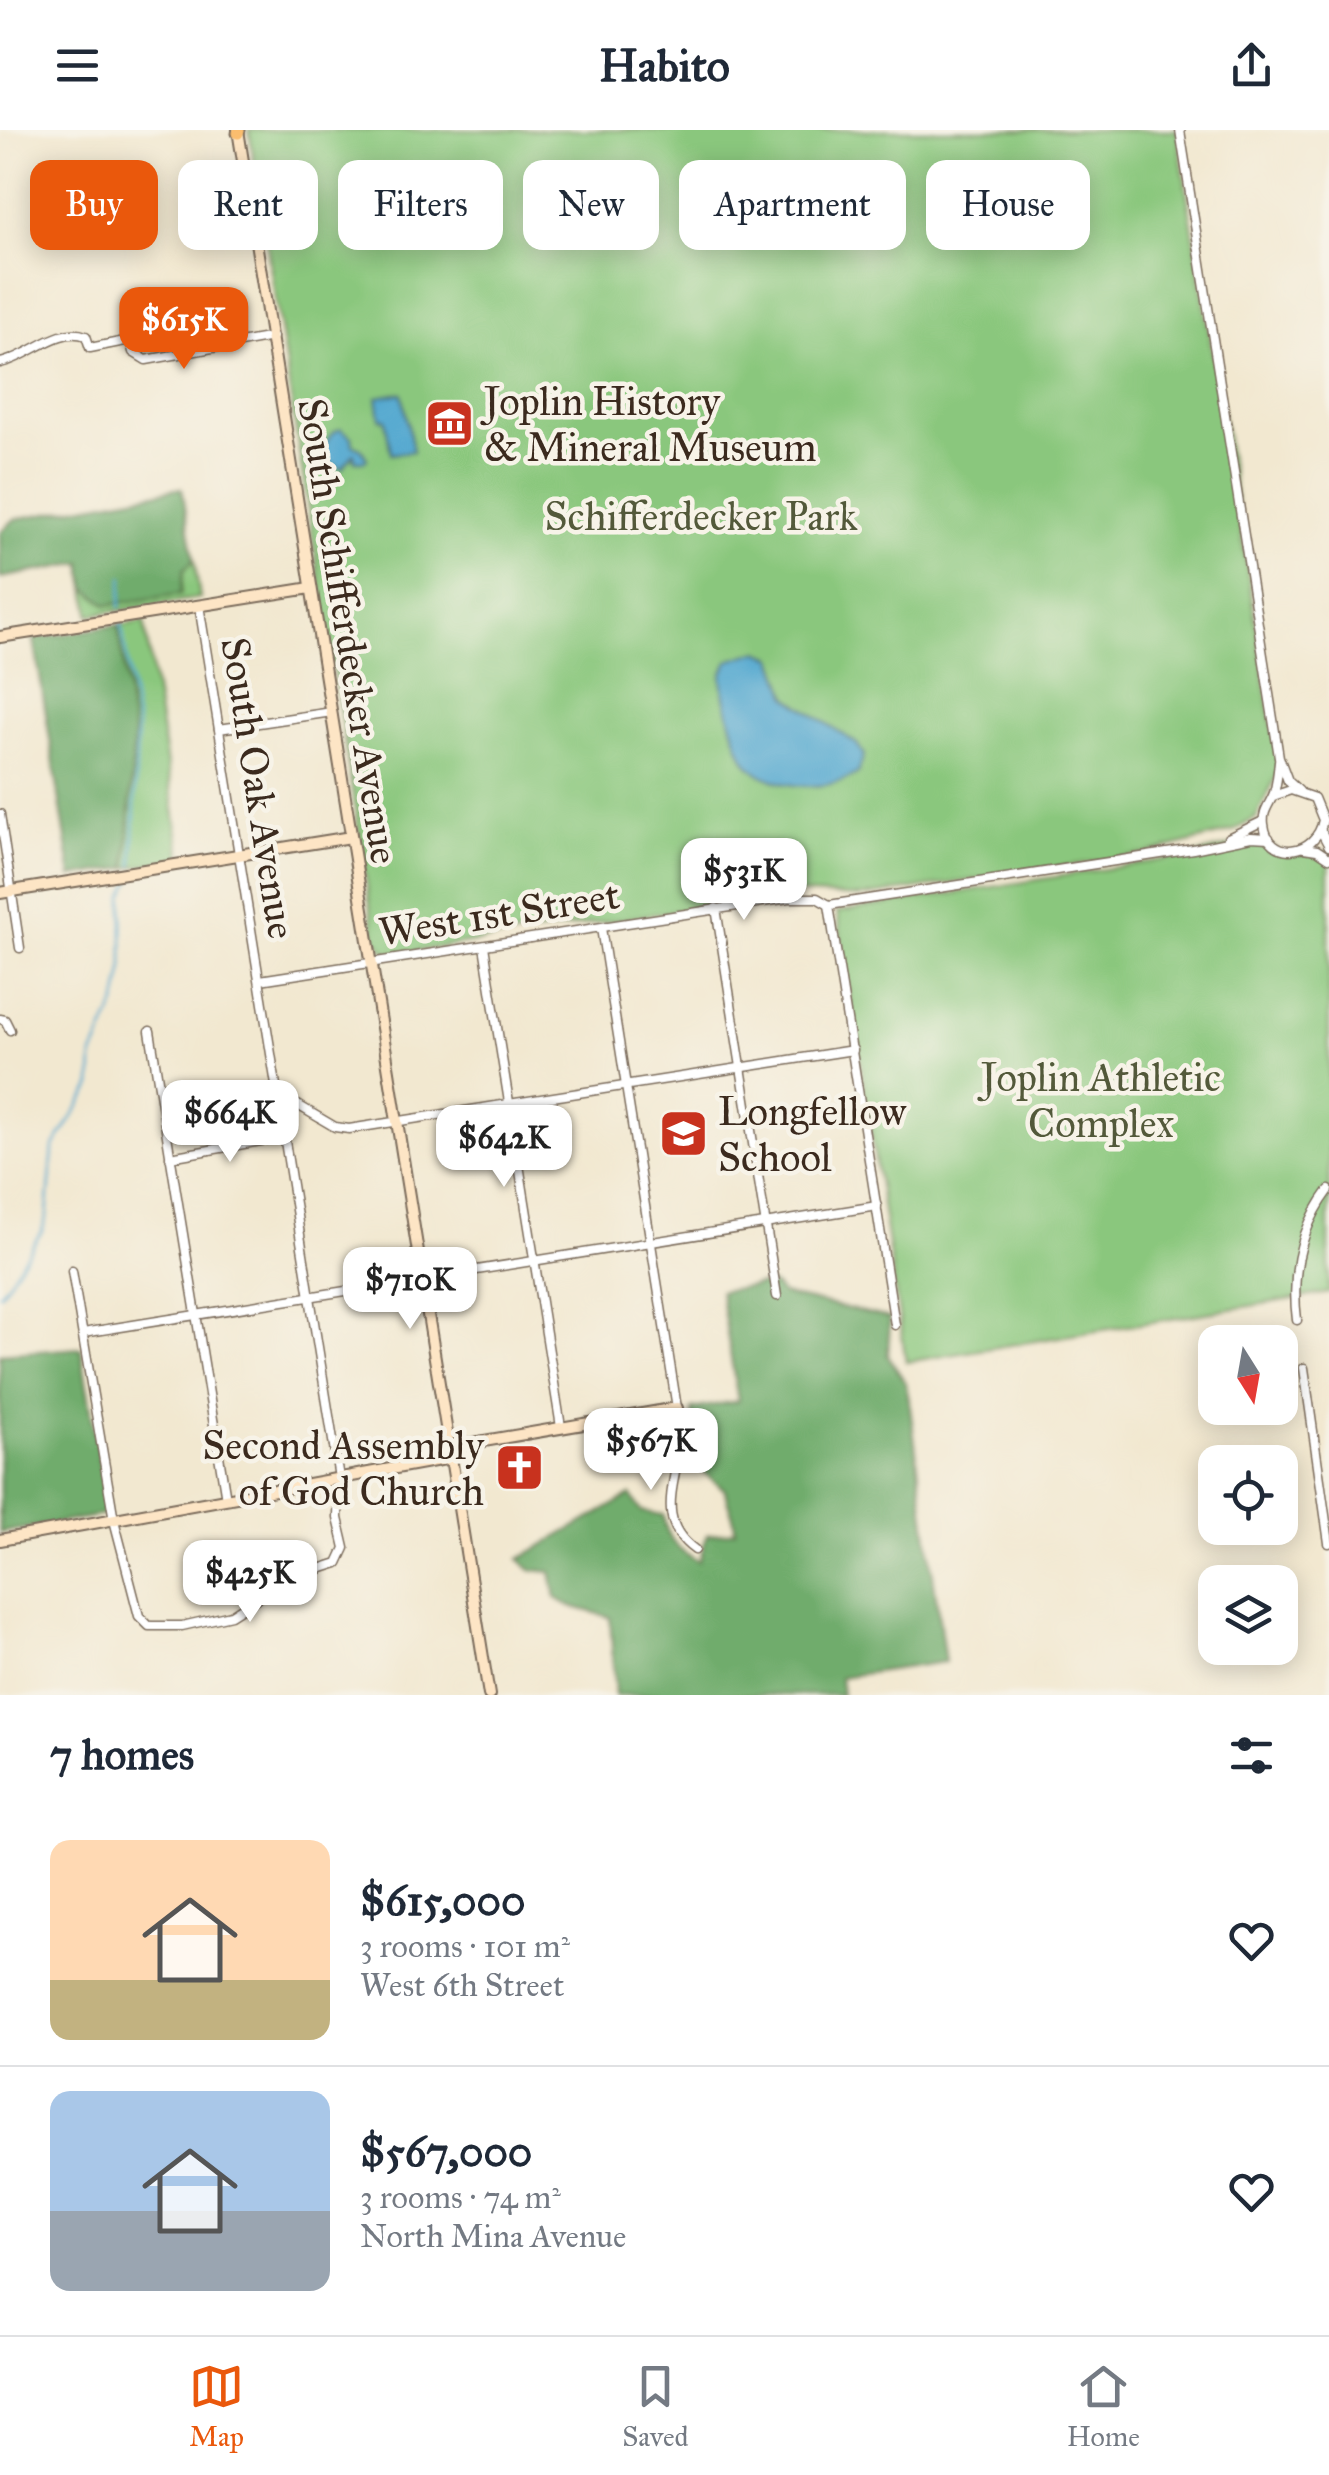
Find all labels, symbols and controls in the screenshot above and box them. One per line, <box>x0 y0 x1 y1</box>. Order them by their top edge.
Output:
icon: menu <box>50 38 105 93</box>
text: Habito <box>599 38 730 93</box>
icon: share <box>1224 38 1279 93</box>
chip: Buy <box>30 160 158 250</box>
chip: Rent <box>178 160 318 250</box>
chip: Filters <box>338 160 503 250</box>
chip: New <box>523 160 659 250</box>
chip: Apartment <box>679 160 906 250</box>
chip: House <box>926 160 1090 250</box>
pin: $615K <box>114 287 254 372</box>
text: $615K <box>141 300 227 339</box>
place label: Joplin History & Mineral Museum <box>480 377 817 472</box>
street label: South Schifferdecker Avenue <box>288 395 410 867</box>
museum icon: Joplin History & Mineral Museum <box>423 398 475 450</box>
park label: Schifferdecker Park <box>545 492 858 541</box>
street label: South Oak Avenue <box>210 634 307 942</box>
pin: $531K <box>674 838 814 923</box>
text: $531K <box>703 851 785 890</box>
street label: West 1st Street <box>375 870 623 957</box>
park label: Joplin Athletic Complex <box>977 1053 1221 1148</box>
pin: $664K <box>160 1080 300 1165</box>
place label: Longfellow School <box>718 1087 907 1182</box>
text: $664K <box>184 1093 276 1132</box>
pin: $642K <box>434 1105 574 1190</box>
school or university icon: Longfellow School <box>657 1108 709 1160</box>
text: $642K <box>458 1118 550 1157</box>
pin: $710K <box>340 1247 480 1332</box>
text: $710K <box>365 1260 455 1299</box>
north arrow <box>1198 1325 1298 1425</box>
map controls <box>1198 1325 1298 1665</box>
pin: $567K <box>581 1408 721 1493</box>
place label: Second Assembly of God Church <box>202 1421 485 1516</box>
text: $567K <box>606 1421 696 1460</box>
church icon: Second Assembly of God Church <box>493 1442 545 1494</box>
button: locate <box>1198 1445 1298 1545</box>
pin: $425K <box>180 1540 320 1625</box>
text: $425K <box>205 1553 295 1592</box>
button: layers <box>1198 1565 1298 1665</box>
icon: filters <box>1224 1728 1279 1783</box>
text: 7 homes <box>50 1729 194 1781</box>
text: $615,000 <box>360 1875 525 1927</box>
icon: home <box>130 1880 250 2000</box>
icon: heart <box>1224 1913 1279 1968</box>
text: 3 rooms · 101 m² <box>360 1927 570 1966</box>
text: West 6th Street <box>360 1966 564 2005</box>
text: $567,000 <box>360 2126 532 2178</box>
icon: home <box>130 2131 250 2251</box>
icon: heart <box>1224 2164 1279 2219</box>
text: 3 rooms · 74 m² <box>360 2178 561 2217</box>
text: North Mina Avenue <box>360 2217 626 2256</box>
tab: Map <box>189 2359 244 2454</box>
tab: Saved <box>622 2359 689 2454</box>
tab: Home <box>1067 2359 1140 2454</box>

